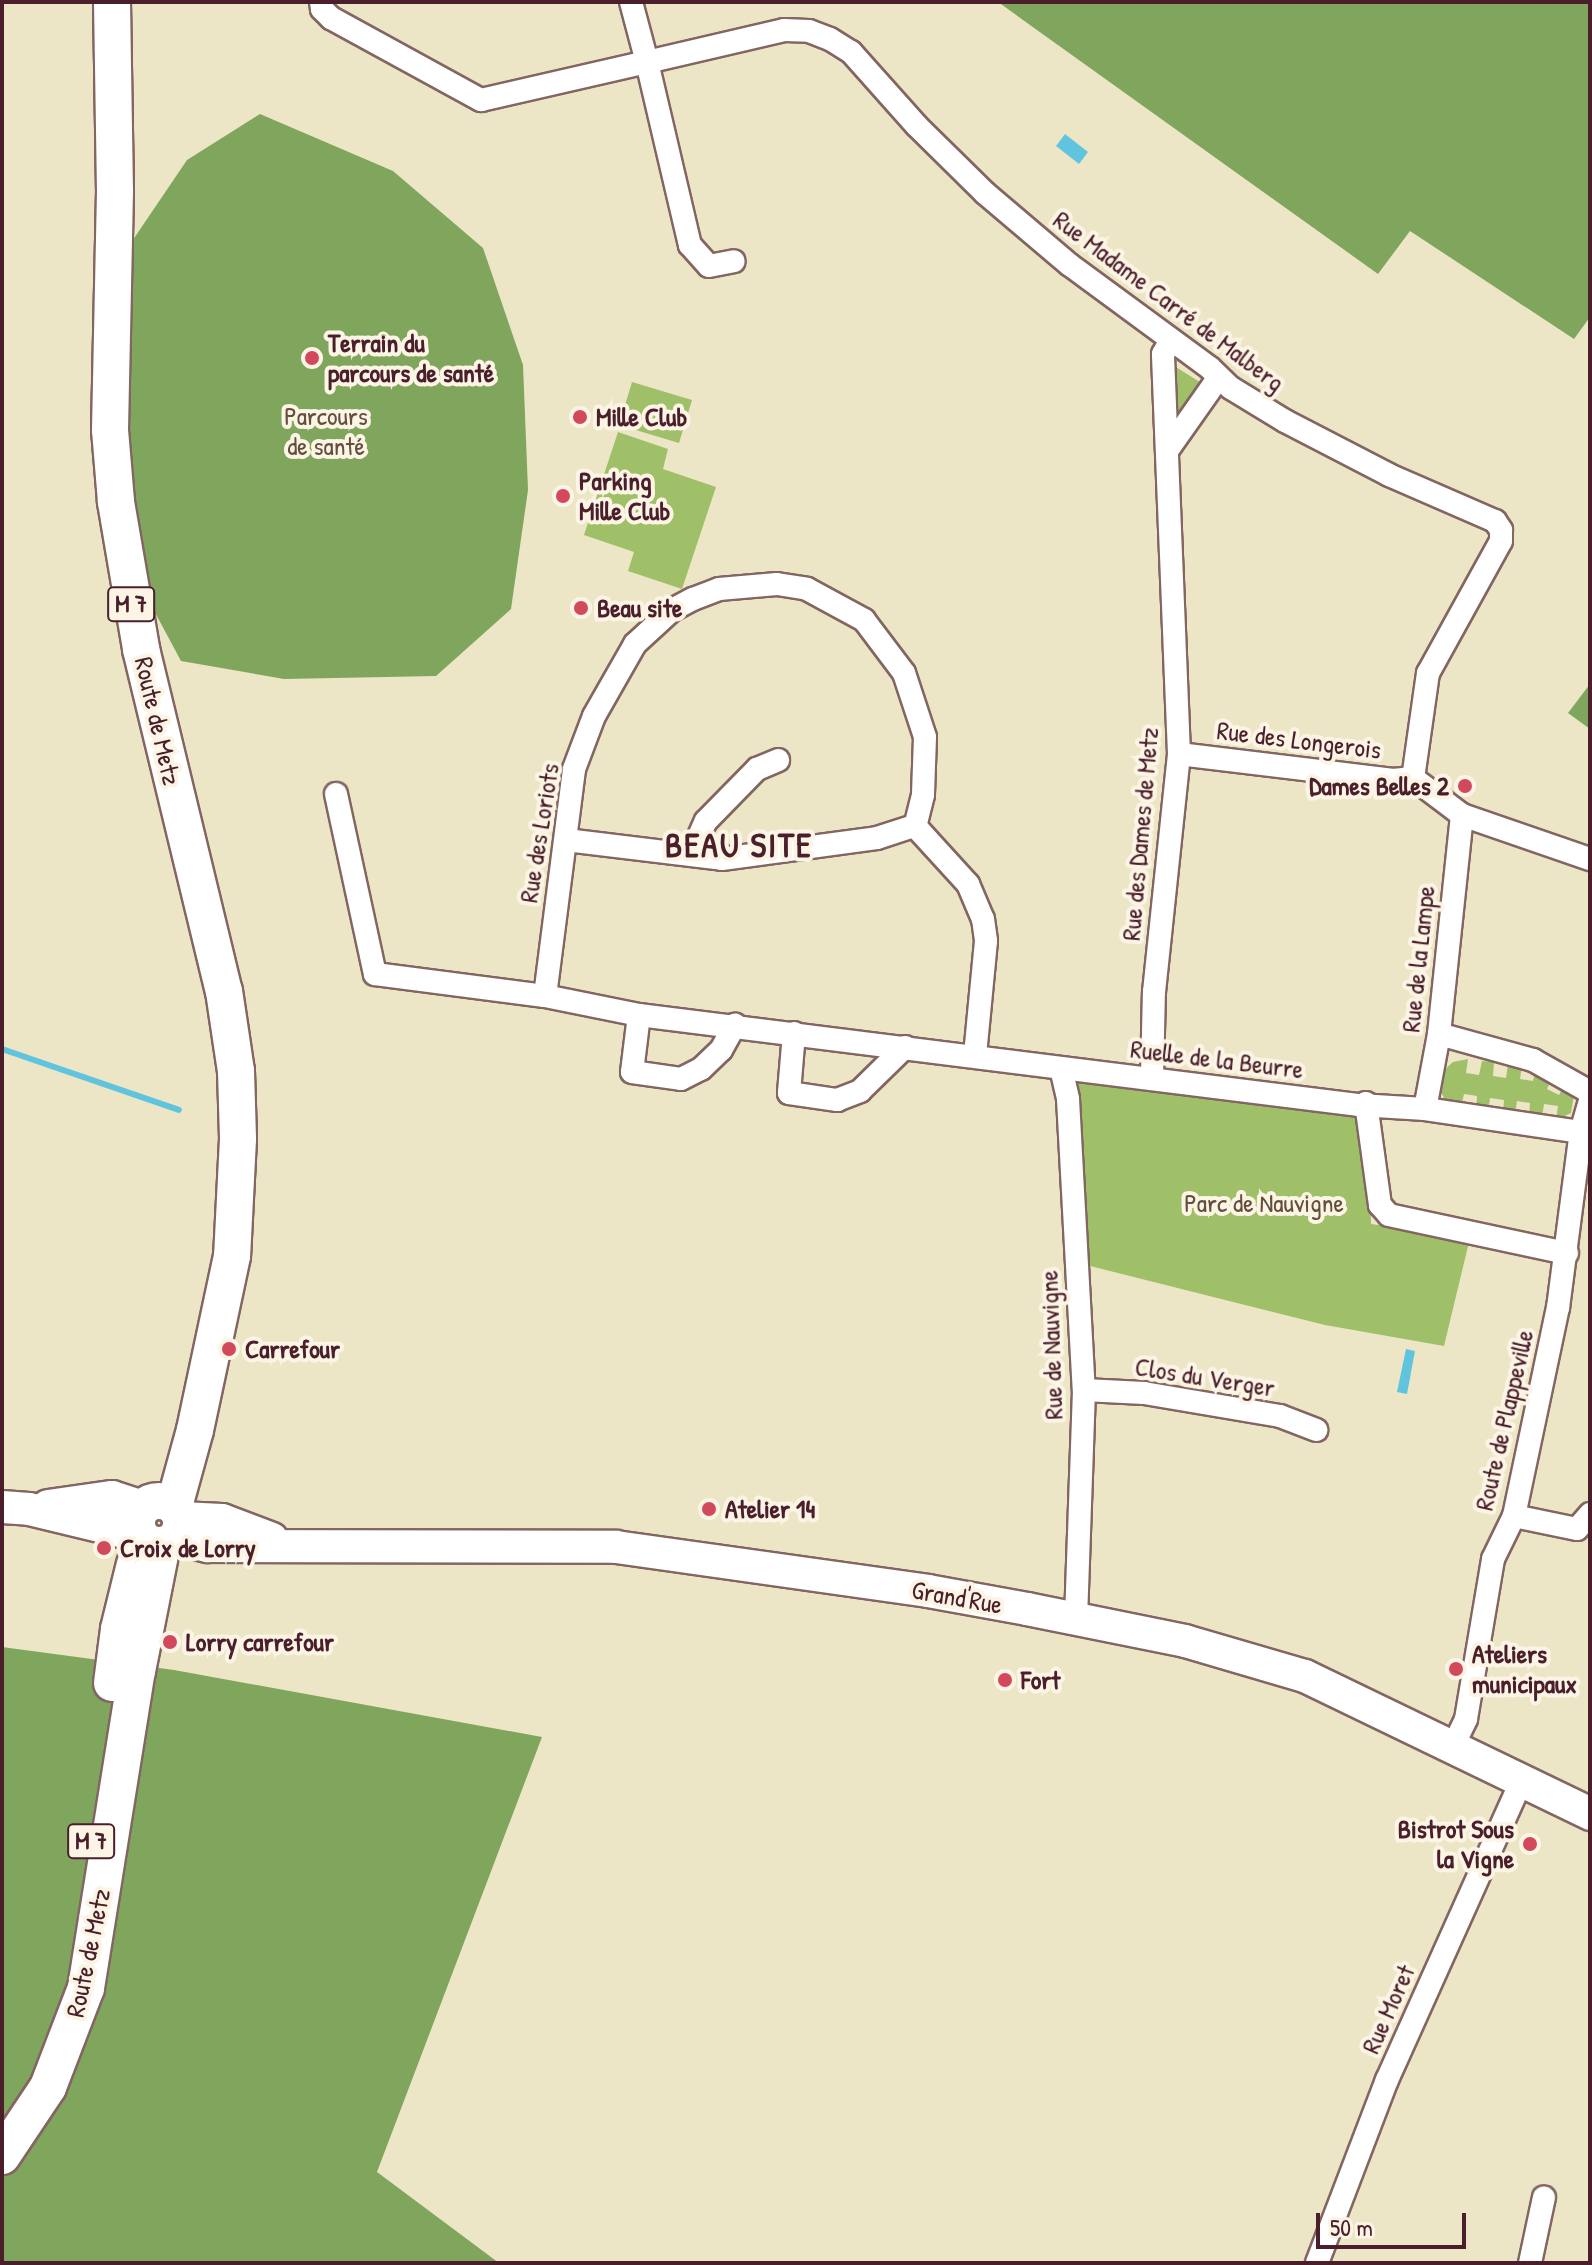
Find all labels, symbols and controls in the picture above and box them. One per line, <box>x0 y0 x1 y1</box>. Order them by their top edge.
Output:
street label: Rue Madame Carré de Malberg <box>1047 204 1291 398</box>
place label: Terrain du parcours de santé <box>328 327 494 388</box>
marker: Terrain du parcours de santé <box>303 349 321 367</box>
park label: Parcours de santé <box>284 400 368 462</box>
place label: Mille Club <box>596 401 687 433</box>
marker: Mille Club <box>571 408 589 426</box>
place label: Parking Mille Club <box>579 465 670 526</box>
marker: Parking Mille Club <box>554 487 572 505</box>
road number: M 7 <box>107 584 155 624</box>
place label: Beau site <box>597 592 682 624</box>
marker: Beau site <box>572 599 590 617</box>
street label: Route de Metz <box>128 654 188 788</box>
street label: Rue des Longerois <box>1215 714 1383 766</box>
street label: Rue des Dames de Metz <box>1115 726 1165 942</box>
street label: Rue des Loriots <box>513 761 565 905</box>
place label: Dames Belles 2 <box>1309 770 1449 802</box>
marker: Dames Belles 2 <box>1456 777 1474 795</box>
district label: BEAU SITE <box>665 826 813 866</box>
street label: Rue de la Lampe <box>1395 884 1441 1034</box>
street label: Ruelle de la Beurre <box>1129 1033 1305 1085</box>
park label: Parc de Nauvigne <box>1184 1187 1344 1219</box>
street label: Rue de Nauvigne <box>1033 1270 1069 1420</box>
street label: Route de Plappeville <box>1468 1327 1540 1513</box>
place label: Carrefour <box>245 1333 340 1365</box>
marker: Carrefour <box>220 1340 238 1358</box>
street label: Clos du Verger <box>1133 1351 1277 1403</box>
place label: Atelier 14 <box>725 1493 815 1525</box>
marker: Atelier 14 <box>700 1500 718 1518</box>
place label: Croix de Lorry <box>120 1532 256 1564</box>
marker: Croix de Lorry <box>95 1539 113 1557</box>
street label: Grand'Rue <box>909 1574 1005 1620</box>
place label: Lorry carrefour <box>186 1626 334 1658</box>
marker: Lorry carrefour <box>161 1633 179 1651</box>
place label: Ateliers municipaux <box>1472 1638 1577 1700</box>
marker: Ateliers municipaux <box>1447 1660 1465 1678</box>
place label: Fort <box>1021 1664 1060 1696</box>
marker: Fort <box>996 1671 1014 1689</box>
place label: Bistrot Sous la Vigne <box>1398 1813 1514 1874</box>
road number: M 7 <box>67 1821 115 1861</box>
marker: Bistrot Sous la Vigne <box>1521 1835 1539 1853</box>
street label: Route de Metz <box>59 1886 117 2020</box>
street label: Rue Moret <box>1355 1960 1421 2058</box>
scale bar <box>1320 2197 1470 2247</box>
text: 50 m <box>1330 2211 1373 2243</box>

